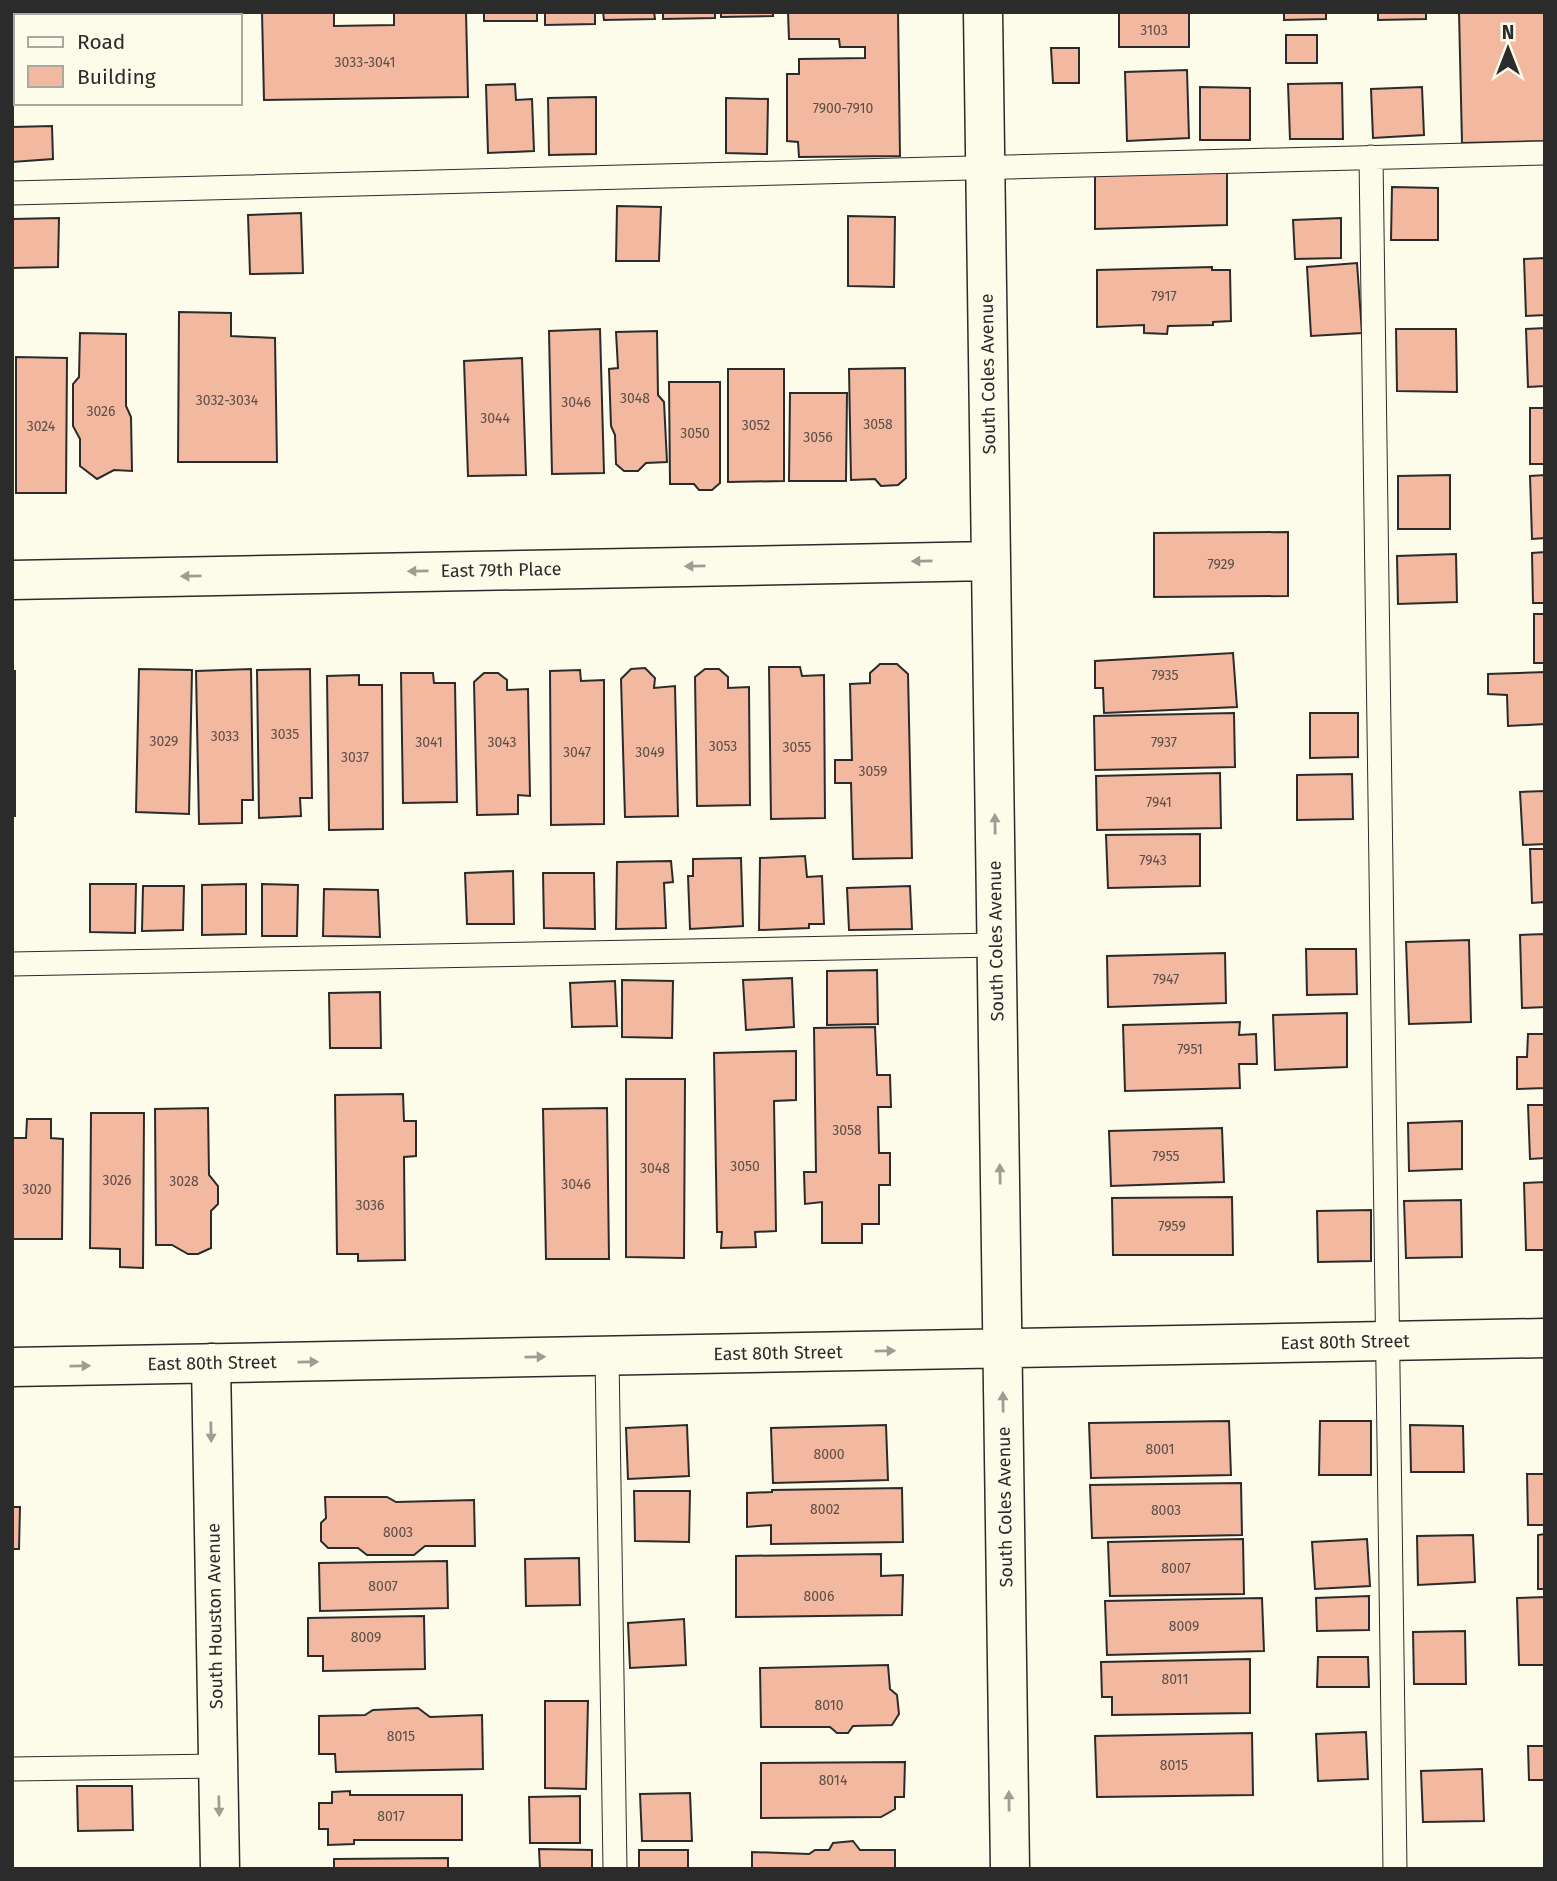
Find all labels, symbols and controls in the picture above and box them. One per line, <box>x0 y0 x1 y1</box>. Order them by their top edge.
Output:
legend <box>14 14 242 105</box>
north arrow <box>1473 14 1543 84</box>
text: N <box>1502 21 1514 44</box>
house number: 3103 <box>1140 22 1168 39</box>
text: Road <box>77 29 125 55</box>
house number: 3033-3041 <box>335 54 395 71</box>
text: Building <box>77 64 156 90</box>
house number: 7900-7910 <box>813 100 874 117</box>
house number: 7917 <box>1151 288 1177 305</box>
street label: South Coles Avenue <box>976 293 1000 455</box>
house number: 3048 <box>620 390 650 407</box>
house number: 3032-3034 <box>196 392 259 409</box>
house number: 3046 <box>561 394 591 411</box>
house number: 3026 <box>86 403 116 420</box>
house number: 3044 <box>480 410 510 427</box>
house number: 3058 <box>863 416 893 433</box>
house number: 3052 <box>742 417 770 434</box>
house number: 3024 <box>27 418 56 435</box>
house number: 3050 <box>680 425 710 442</box>
house number: 3056 <box>803 429 833 446</box>
one-way arrow <box>911 556 933 567</box>
house number: 7929 <box>1207 556 1235 573</box>
street label: East 79th Place <box>440 558 562 582</box>
one-way arrow <box>684 560 706 572</box>
one-way arrow <box>407 566 429 577</box>
one-way arrow <box>180 570 202 582</box>
house number: 7935 <box>1151 667 1179 684</box>
house number: 3035 <box>271 726 299 743</box>
house number: 3033 <box>211 728 239 745</box>
house number: 3029 <box>150 733 178 750</box>
house number: 3041 <box>415 734 443 751</box>
house number: 3043 <box>488 734 517 751</box>
house number: 7937 <box>1151 734 1177 751</box>
house number: 3053 <box>709 738 737 755</box>
house number: 3055 <box>783 739 811 756</box>
house number: 3047 <box>563 744 591 761</box>
house number: 3049 <box>635 744 665 761</box>
house number: 3037 <box>341 749 369 766</box>
house number: 3059 <box>859 763 887 780</box>
house number: 7941 <box>1146 794 1172 811</box>
one-way arrow <box>989 813 1000 835</box>
house number: 7943 <box>1139 852 1167 869</box>
street label: South Coles Avenue <box>984 860 1008 1022</box>
house number: 7947 <box>1153 971 1179 988</box>
house number: 7951 <box>1177 1041 1203 1058</box>
house number: 3058 <box>832 1122 862 1139</box>
house number: 7955 <box>1152 1148 1180 1165</box>
house number: 3050 <box>730 1158 760 1175</box>
house number: 3048 <box>640 1160 670 1177</box>
one-way arrow <box>994 1163 1006 1185</box>
house number: 3026 <box>102 1172 132 1189</box>
house number: 3028 <box>169 1173 199 1190</box>
house number: 3046 <box>561 1176 591 1193</box>
house number: 3020 <box>22 1181 52 1198</box>
house number: 3036 <box>355 1197 385 1214</box>
house number: 7959 <box>1158 1218 1186 1235</box>
street label: East 80th Street <box>1280 1330 1410 1354</box>
street label: East 80th Street <box>713 1341 843 1365</box>
one-way arrow <box>875 1345 897 1356</box>
street label: East 80th Street <box>147 1351 277 1375</box>
one-way arrow <box>525 1351 547 1363</box>
one-way arrow <box>297 1356 319 1367</box>
one-way arrow <box>70 1360 92 1372</box>
one-way arrow <box>998 1390 1009 1412</box>
one-way arrow <box>206 1421 217 1443</box>
street label: South Coles Avenue <box>993 1426 1017 1588</box>
house number: 8001 <box>1145 1441 1175 1458</box>
house number: 8000 <box>813 1446 845 1463</box>
house number: 8002 <box>810 1501 840 1518</box>
house number: 8003 <box>1151 1502 1181 1519</box>
street label: South Houston Avenue <box>202 1523 228 1709</box>
house number: 8003 <box>383 1524 413 1541</box>
house number: 8007 <box>1161 1560 1191 1577</box>
house number: 8007 <box>368 1578 398 1595</box>
house number: 8006 <box>804 1588 834 1605</box>
house number: 8009 <box>1169 1618 1199 1635</box>
house number: 8009 <box>351 1629 381 1646</box>
house number: 8011 <box>1161 1671 1189 1688</box>
house number: 8010 <box>814 1697 844 1714</box>
house number: 8015 <box>387 1728 415 1745</box>
house number: 8015 <box>1160 1757 1188 1774</box>
house number: 8014 <box>819 1772 848 1789</box>
one-way arrow <box>1004 1789 1015 1811</box>
one-way arrow <box>213 1795 224 1817</box>
house number: 8017 <box>377 1808 405 1825</box>

